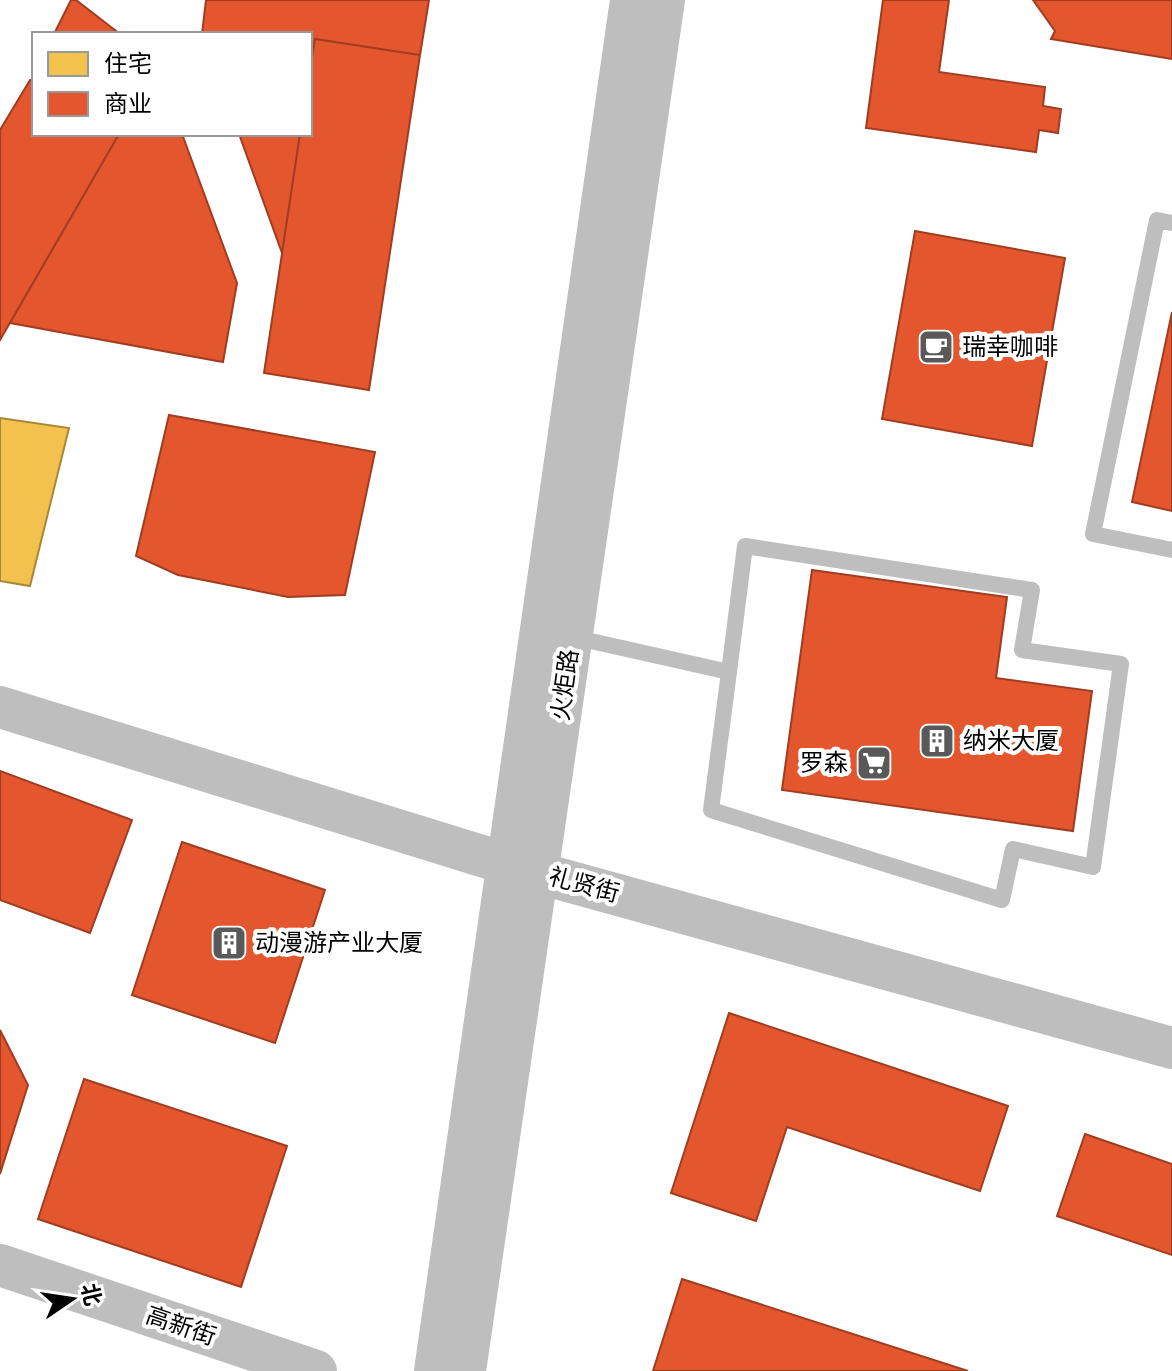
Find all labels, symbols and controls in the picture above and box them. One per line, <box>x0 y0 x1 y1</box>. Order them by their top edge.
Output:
legend <box>32 32 312 136</box>
text: 住宅 <box>104 49 152 77</box>
text: 商业 <box>104 89 152 117</box>
cafe icon: 瑞幸咖啡 <box>917 328 955 366</box>
place label: 瑞幸咖啡 <box>962 332 1058 360</box>
street label: 火炬路 <box>545 647 583 722</box>
building icon: 纳米大厦 <box>918 722 956 760</box>
place label: 纳米大厦 <box>963 726 1059 754</box>
supermarket icon: 罗森 <box>855 744 893 782</box>
place label: 罗森 <box>800 748 848 776</box>
street label: 礼贤街 <box>546 861 623 907</box>
building icon: 动漫游产业大厦 <box>210 924 248 962</box>
place label: 动漫游产业大厦 <box>255 928 423 956</box>
north arrow <box>32 1259 112 1339</box>
text: 北 <box>76 1281 107 1308</box>
street label: 高新街 <box>143 1300 220 1350</box>

